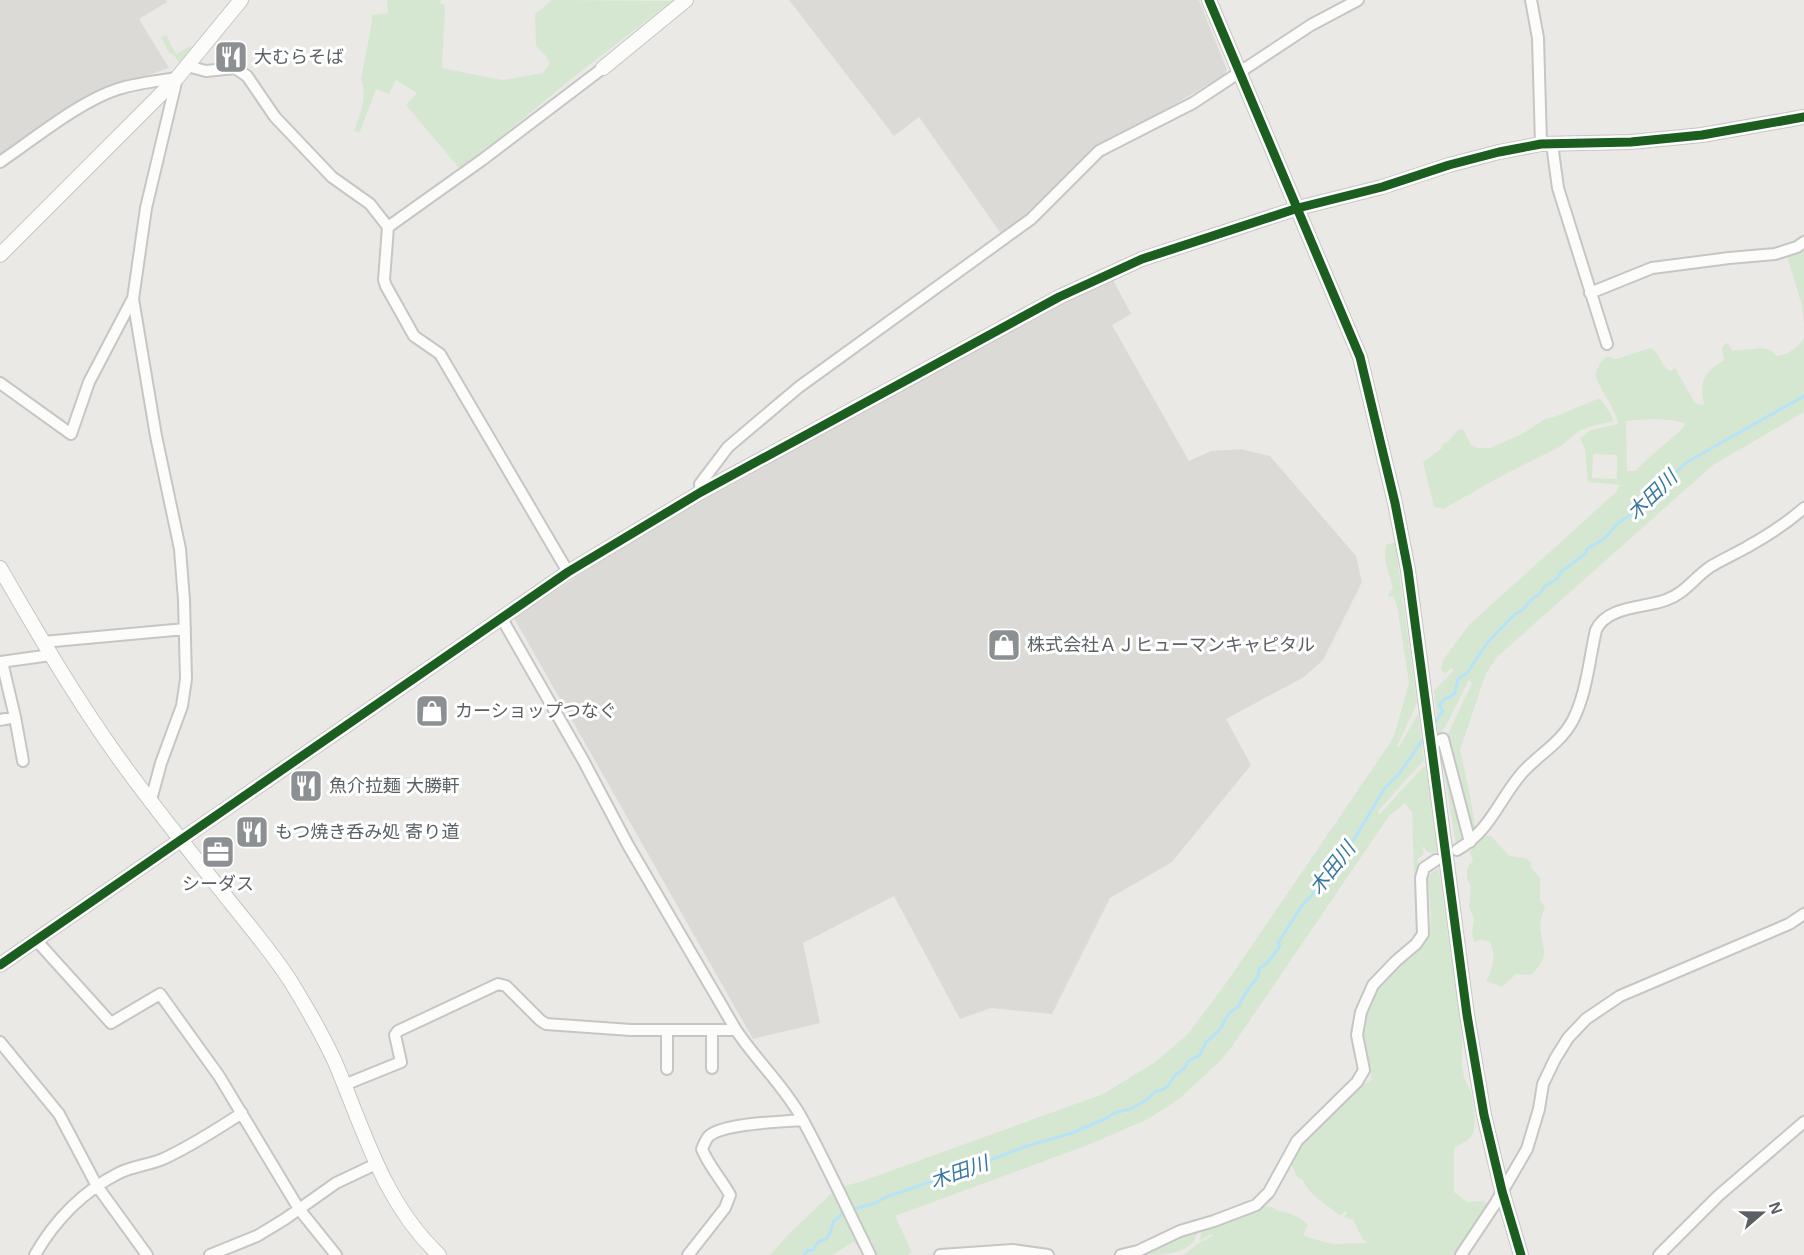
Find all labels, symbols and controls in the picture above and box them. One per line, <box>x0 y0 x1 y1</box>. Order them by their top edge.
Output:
restaurant icon: 大むらそば <box>213 39 249 75</box>
place label: 大むらそば <box>254 47 344 67</box>
water label: 木田川 <box>1623 465 1683 524</box>
shop icon: 株式会社ＡＪヒューマンキャピタル <box>986 627 1022 663</box>
place label: 株式会社ＡＪヒューマンキャピタル <box>1027 635 1315 655</box>
shop icon: カーショップつなぐ <box>414 693 450 729</box>
place label: カーショップつなぐ <box>455 701 617 721</box>
restaurant icon: 魚介拉麺 大勝軒 <box>288 768 324 804</box>
place label: 魚介拉麺 大勝軒 <box>329 776 460 796</box>
restaurant icon: もつ焼き呑み処 寄り道 <box>234 814 270 850</box>
place label: もつ焼き呑み処 寄り道 <box>275 822 459 842</box>
office icon: シーダス <box>200 834 236 870</box>
water label: 木田川 <box>1305 836 1360 898</box>
place label: シーダス <box>182 874 254 894</box>
water label: 木田川 <box>927 1151 993 1192</box>
north arrow <box>1732 1183 1792 1243</box>
text: N <box>1766 1200 1786 1216</box>

